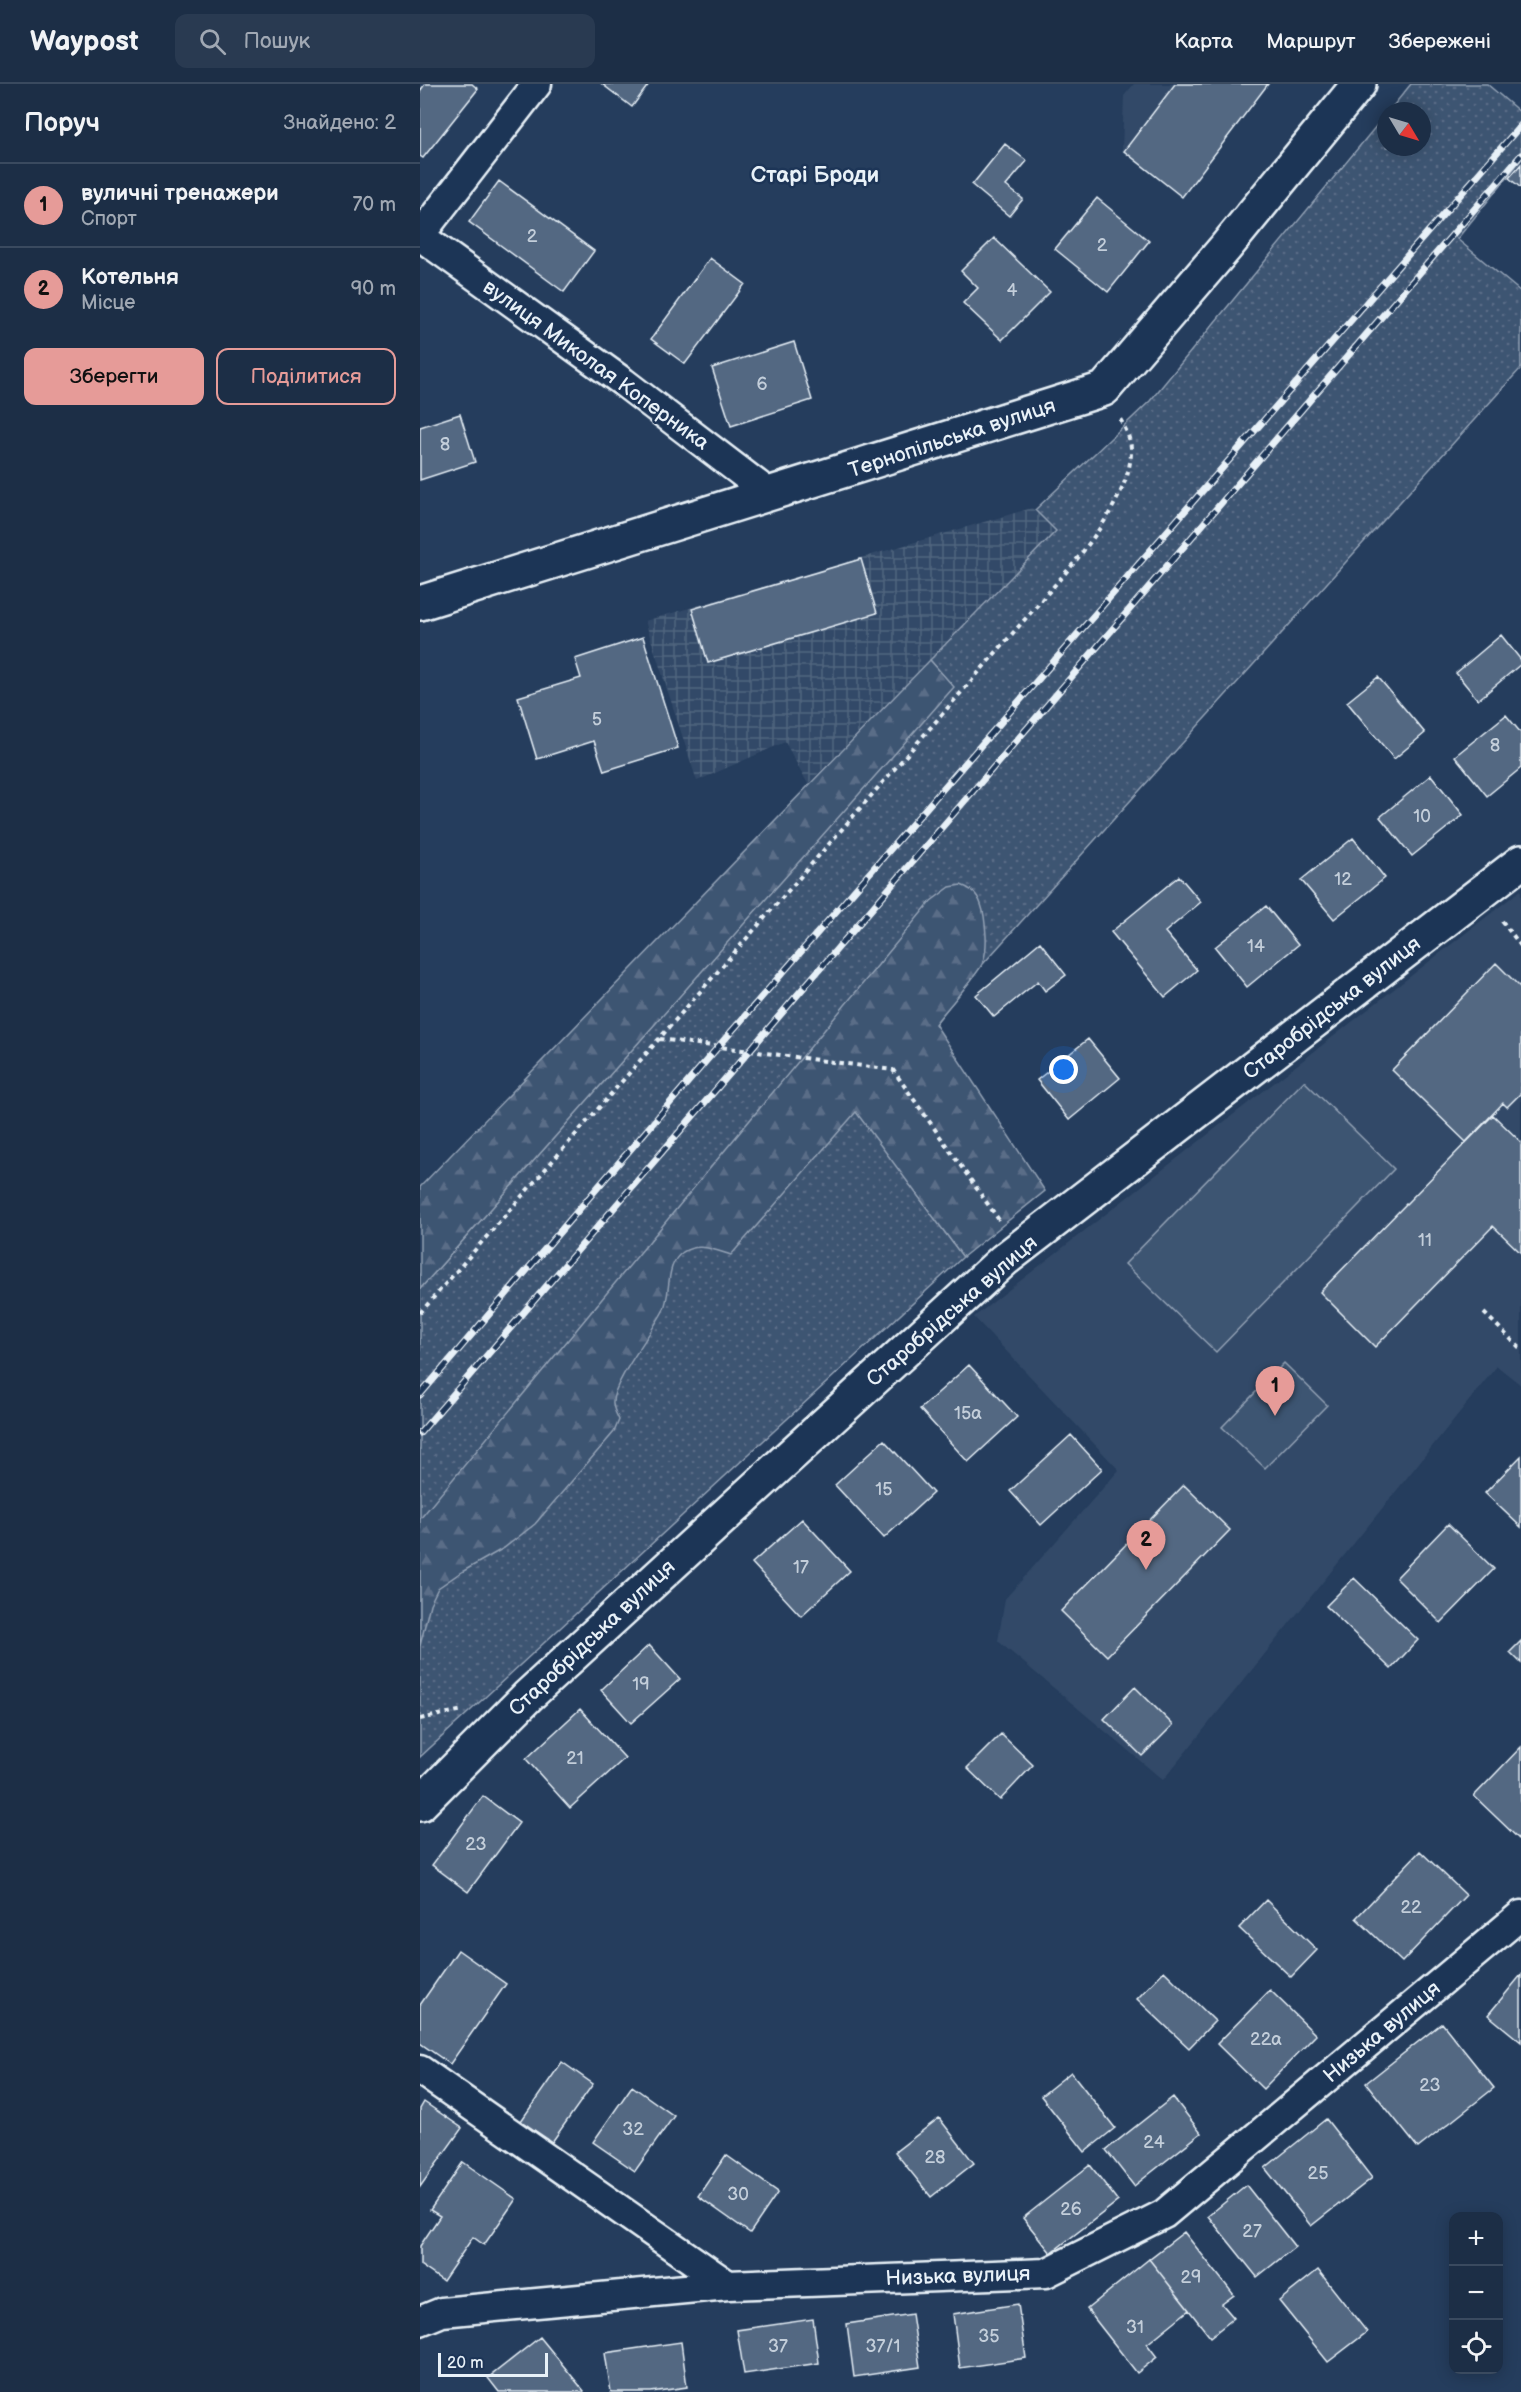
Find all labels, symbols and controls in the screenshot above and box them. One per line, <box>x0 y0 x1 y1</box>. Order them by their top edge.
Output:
search box <box>175 14 595 68</box>
text: Waypost <box>30 25 139 58</box>
icon: search <box>196 25 229 58</box>
text: Пошук <box>244 28 310 55</box>
text: Карта <box>1174 29 1233 54</box>
text: Маршрут <box>1266 29 1356 54</box>
text: Збережені <box>1389 29 1491 54</box>
north arrow <box>1377 102 1431 156</box>
text: Поруч <box>24 108 100 139</box>
text: Знайдено: 2 <box>283 111 396 135</box>
district label: Старі Броди <box>751 162 879 189</box>
text: вуличні тренажери <box>81 180 279 207</box>
text: 1 <box>39 193 48 217</box>
text: 70 m <box>352 193 396 217</box>
text: Спорт <box>81 207 137 231</box>
house number: 2 <box>527 226 538 247</box>
house number: 2 <box>1097 235 1108 256</box>
text: Котельня <box>81 264 179 291</box>
street label: вулиця Миколая Коперника <box>478 274 714 456</box>
text: 2 <box>38 277 49 301</box>
text: 90 m <box>351 277 396 301</box>
house number: 4 <box>1007 280 1018 301</box>
text: Місце <box>81 291 135 315</box>
button: Зберегти <box>24 348 204 405</box>
button: Поділитися <box>216 348 396 405</box>
house number: 6 <box>757 374 768 395</box>
street label: Тернопільська вулиця <box>845 393 1059 483</box>
house number: 8 <box>440 434 450 455</box>
house number: 5 <box>592 709 602 730</box>
house number: 8 <box>1490 735 1500 756</box>
house number: 10 <box>1413 806 1431 827</box>
house number: 12 <box>1334 869 1352 890</box>
street label: Старобрідська вулиця <box>1238 931 1426 1085</box>
house number: 14 <box>1247 936 1265 957</box>
your location <box>1049 1055 1078 1084</box>
street label: Старобрідська вулиця <box>862 1230 1042 1392</box>
house number: 11 <box>1418 1230 1432 1251</box>
pin: 1 <box>1256 1366 1294 1416</box>
house number: 15а <box>954 1403 982 1424</box>
house number: 15 <box>875 1479 893 1500</box>
pin: 2 <box>1126 1520 1166 1570</box>
street label: Старобрідська вулиця <box>504 1555 680 1721</box>
house number: 17 <box>793 1557 809 1578</box>
house number: 19 <box>632 1674 650 1695</box>
house number: 21 <box>566 1748 584 1769</box>
house number: 23 <box>465 1834 487 1855</box>
house number: 22 <box>1400 1897 1422 1918</box>
street label: Низька вулиця <box>1318 1976 1446 2088</box>
house number: 22а <box>1250 2029 1282 2050</box>
house number: 23 <box>1419 2075 1441 2096</box>
house number: 32 <box>622 2119 644 2140</box>
house number: 24 <box>1143 2132 1165 2153</box>
house number: 28 <box>924 2147 946 2168</box>
house number: 25 <box>1308 2163 1328 2184</box>
house number: 30 <box>727 2184 749 2205</box>
house number: 26 <box>1060 2199 1082 2220</box>
map controls <box>1449 2212 1503 2374</box>
button: + <box>1449 2212 1503 2266</box>
house number: 27 <box>1242 2221 1262 2242</box>
street label: Низька вулиця <box>885 2261 1031 2291</box>
button: − <box>1449 2266 1503 2320</box>
house number: 29 <box>1180 2267 1202 2288</box>
house number: 31 <box>1126 2317 1144 2338</box>
button: locate <box>1449 2320 1503 2374</box>
house number: 35 <box>978 2326 1000 2347</box>
house number: 37 <box>768 2336 788 2357</box>
house number: 37/1 <box>865 2336 901 2357</box>
scale bar <box>438 2350 548 2378</box>
text: 20 m <box>447 2354 483 2373</box>

